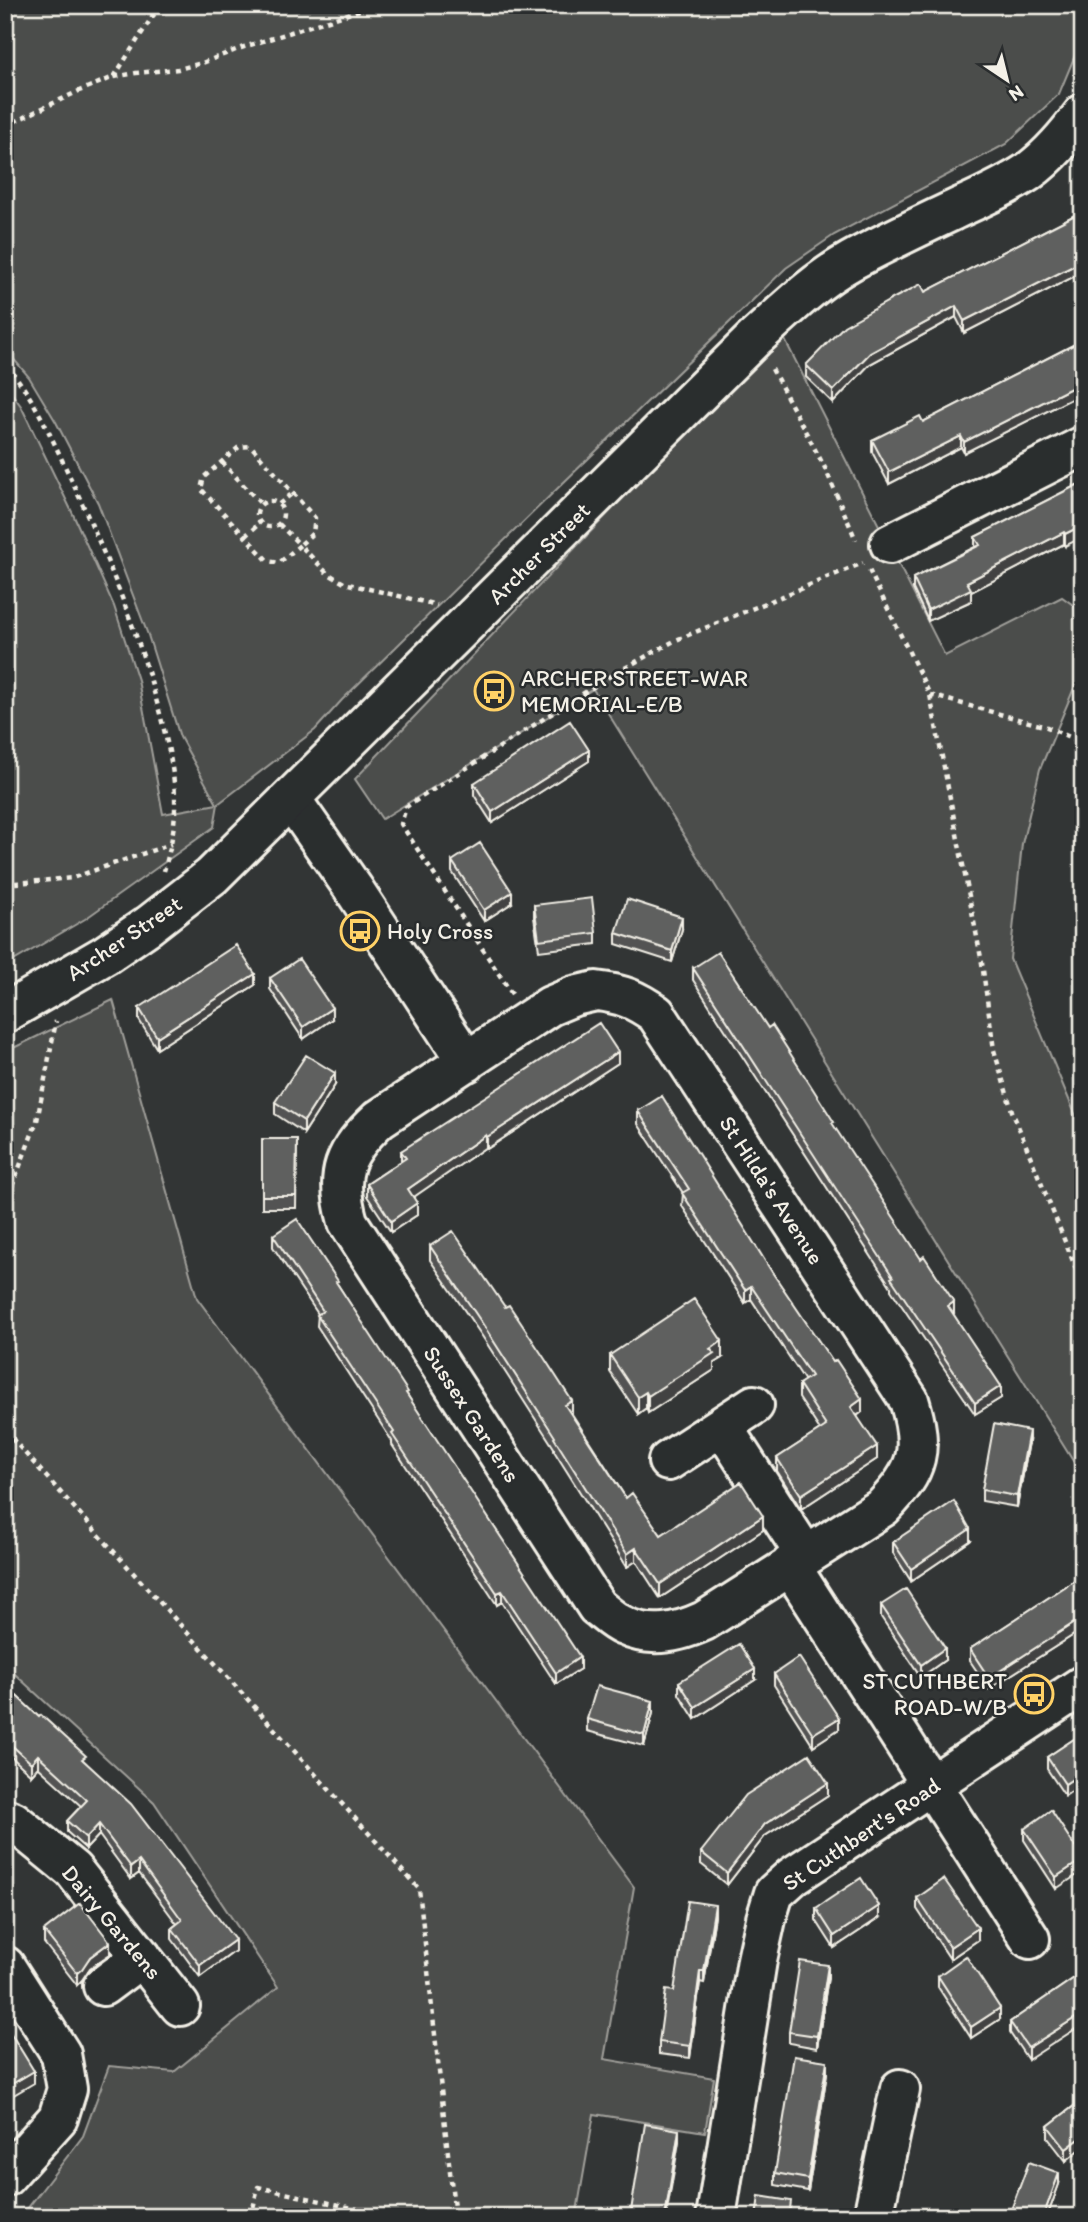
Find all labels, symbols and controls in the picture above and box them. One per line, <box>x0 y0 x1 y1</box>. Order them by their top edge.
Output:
north arrow <box>972 46 1042 116</box>
text: N <box>1005 80 1028 107</box>
street label: Archer Street <box>482 496 596 610</box>
place label: ARCHER STREET-WAR MEMORIAL-E/B <box>521 664 748 718</box>
bus stop icon: ARCHER STREET-WAR MEMORIAL-E/B <box>473 670 515 712</box>
street label: Archer Street <box>61 889 187 987</box>
bus stop icon: Holy Cross <box>339 910 381 952</box>
place label: Holy Cross <box>387 917 493 945</box>
street label: St Hilda's Avenue <box>713 1110 831 1270</box>
street label: Sussex Gardens <box>417 1341 527 1487</box>
place label: ST CUTHBERT ROAD-W/B <box>862 1667 1007 1721</box>
bus stop icon: ST CUTHBERT ROAD-W/B <box>1013 1673 1055 1715</box>
street label: St Cuthbert's Road <box>777 1771 945 1897</box>
street label: Dairy Gardens <box>56 1859 168 1985</box>

